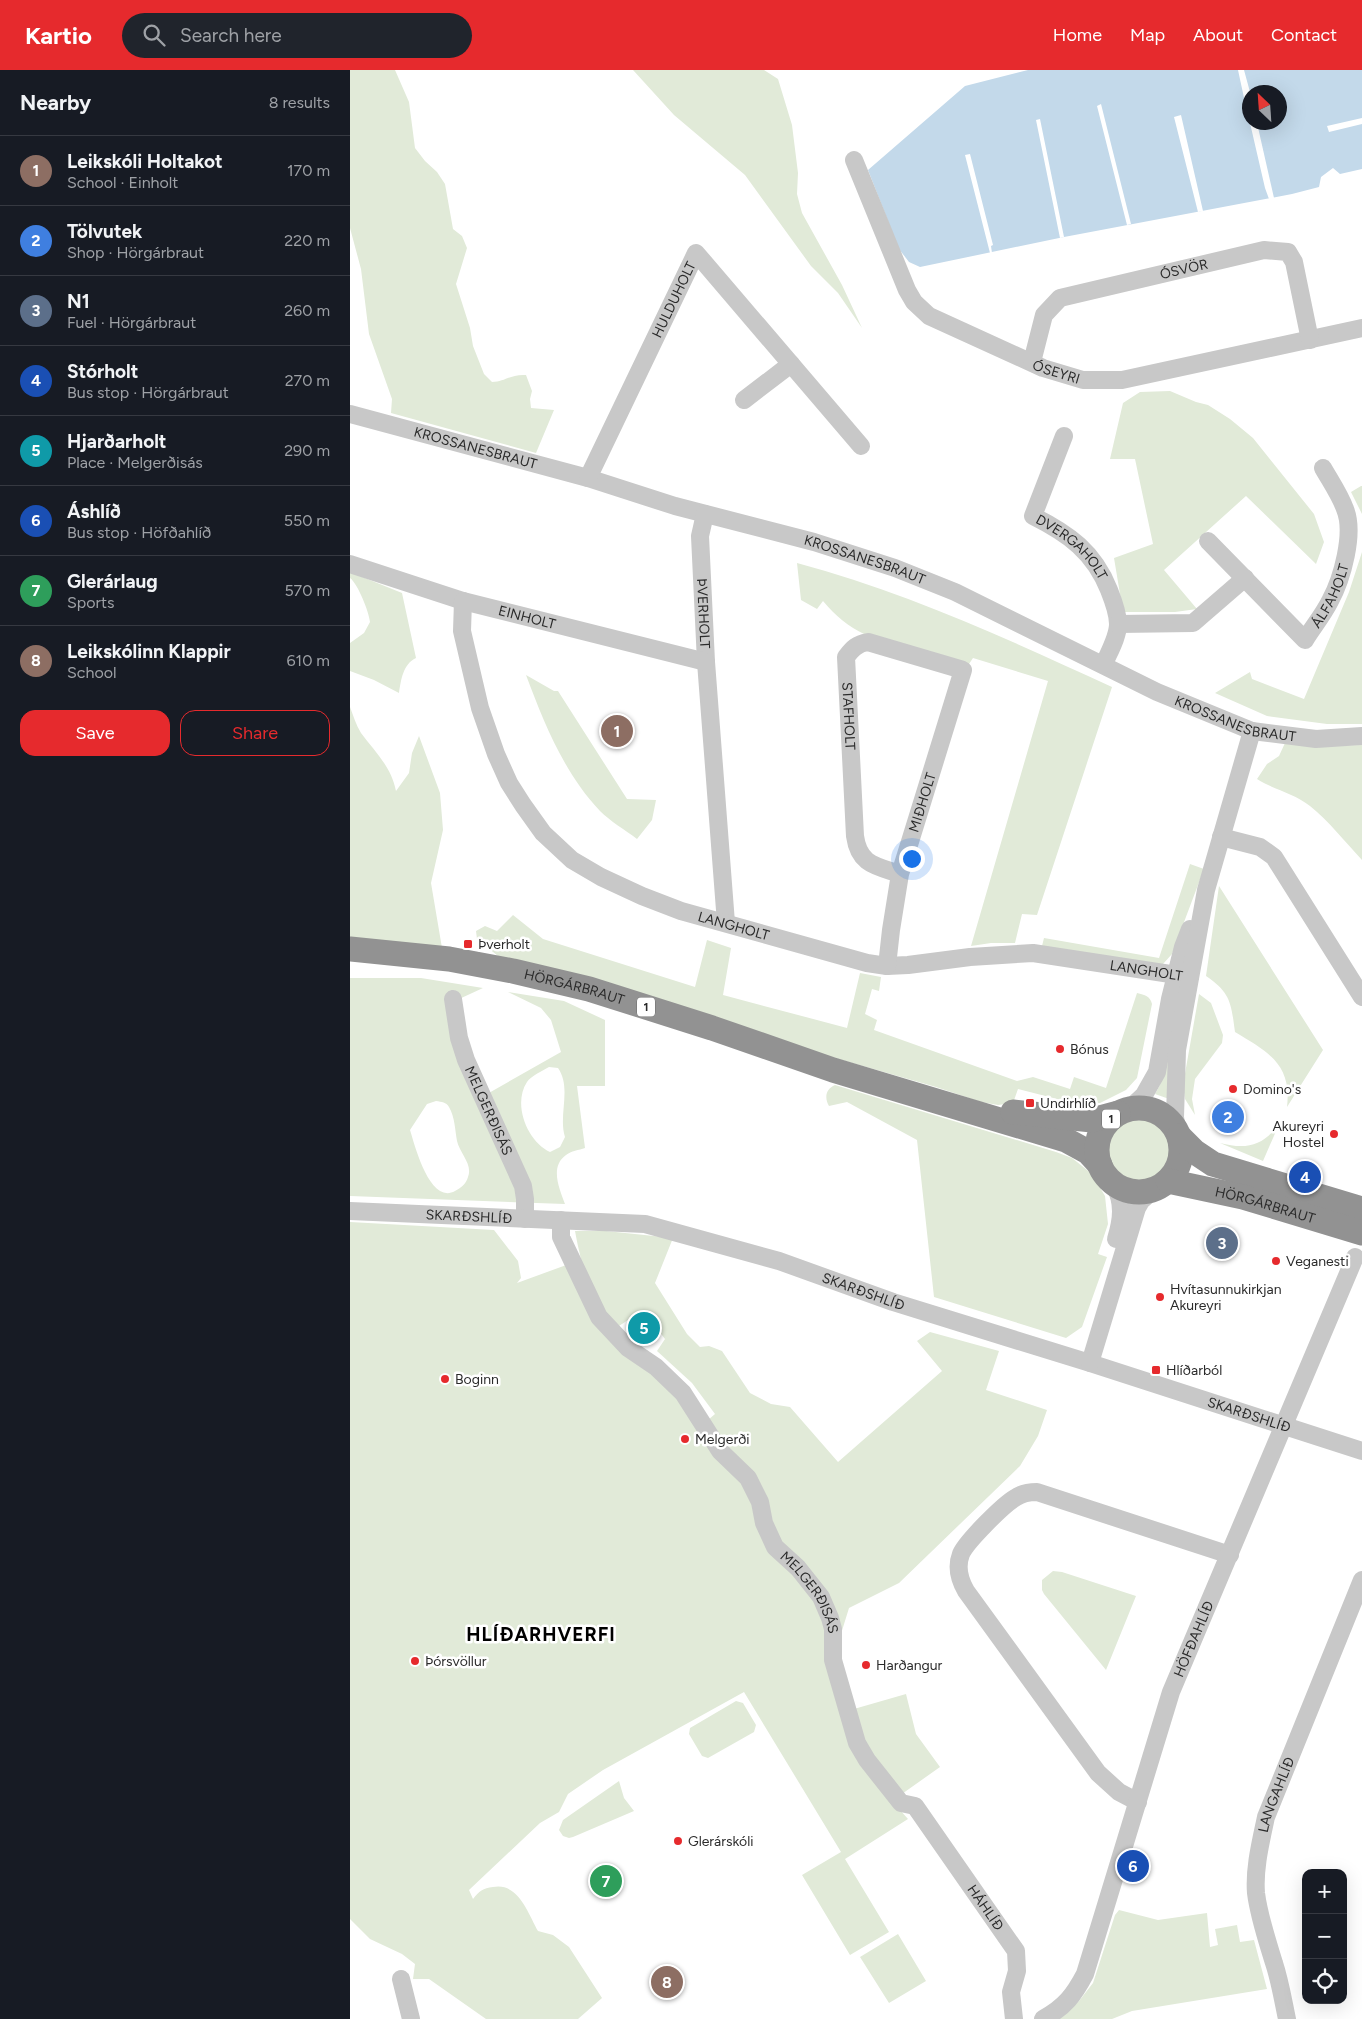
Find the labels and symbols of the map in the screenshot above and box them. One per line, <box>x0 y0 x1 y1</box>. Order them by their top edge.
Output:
north arrow <box>1242 85 1287 130</box>
street label: ÓSVÖR <box>1158 255 1210 283</box>
street label: HULDUHOLT <box>649 259 700 341</box>
street label: ÓSEYRI <box>1030 356 1082 388</box>
street label: KROSSANESBRAUT <box>412 424 539 473</box>
street label: DVERGAHOLT <box>1033 511 1111 583</box>
street label: KROSSANESBRAUT <box>802 532 928 588</box>
street label: ÁLFAHOLT <box>1308 562 1353 631</box>
street label: ÞVERHOLT <box>693 578 713 649</box>
street label: EINHOLT <box>497 602 558 633</box>
street label: STAFHOLT <box>838 682 859 751</box>
street label: KROSSANESBRAUT <box>1172 692 1297 745</box>
pin: 1 <box>601 712 633 750</box>
street label: MIÐHOLT <box>905 770 940 834</box>
your location <box>899 846 925 872</box>
street label: LANGHOLT <box>696 908 772 944</box>
place label: Þverholt <box>478 936 530 953</box>
marker: Þverholt <box>462 938 474 950</box>
street label: LANGHOLT <box>1109 957 1184 985</box>
street label: HÖRGÁRBRAUT <box>522 966 627 1009</box>
road number: 1 <box>637 998 655 1016</box>
place label: Bónus <box>1070 1041 1109 1058</box>
marker: Bónus <box>1054 1043 1066 1055</box>
street label: MELGERÐISÁS <box>461 1063 516 1158</box>
place label: Domino's <box>1243 1081 1301 1098</box>
marker: Domino's <box>1227 1083 1239 1095</box>
place label: Undirhlíð <box>1040 1095 1096 1112</box>
marker: Undirhlíð <box>1024 1097 1036 1109</box>
pin: 2 <box>1212 1098 1244 1136</box>
road number: 1 <box>1102 1110 1120 1128</box>
place label: Akureyri Hostel <box>1272 1118 1324 1151</box>
marker: Akureyri Hostel <box>1328 1128 1340 1140</box>
pin: 4 <box>1289 1158 1321 1196</box>
street label: HÖRGÁRBRAUT <box>1213 1183 1317 1227</box>
street label: SKARÐSHLÍÐ <box>425 1206 513 1227</box>
pin: 3 <box>1206 1224 1238 1262</box>
place label: Veganesti <box>1286 1253 1349 1270</box>
marker: Veganesti <box>1270 1255 1282 1267</box>
street label: SKARÐSHLÍÐ <box>820 1269 907 1314</box>
place label: Hvítasunnukirkjan Akureyri <box>1170 1281 1282 1314</box>
marker: Hvítasunnukirkjan Akureyri <box>1154 1291 1166 1303</box>
pin: 5 <box>628 1309 660 1347</box>
place label: Hlíðarból <box>1166 1362 1222 1379</box>
marker: Hlíðarból <box>1150 1364 1162 1376</box>
place label: Boginn <box>455 1371 499 1388</box>
marker: Boginn <box>439 1373 451 1385</box>
street label: SKARÐSHLÍÐ <box>1205 1394 1293 1436</box>
place label: Melgerði <box>695 1431 750 1448</box>
marker: Melgerði <box>679 1433 691 1445</box>
street label: MELGERÐISÁS <box>777 1548 842 1635</box>
street label: HÖFÐAHLÍÐ <box>1170 1599 1217 1680</box>
district label: HLÍÐARHVERFI <box>466 1623 616 1646</box>
place label: Þórsvöllur <box>425 1653 487 1670</box>
marker: Þórsvöllur <box>409 1655 421 1667</box>
place label: Harðangur <box>876 1657 943 1674</box>
marker: Harðangur <box>860 1659 872 1671</box>
street label: LANGAHLÍÐ <box>1255 1755 1298 1834</box>
place label: Glerárskóli <box>688 1833 754 1850</box>
marker: Glerárskóli <box>672 1835 684 1847</box>
pin: 6 <box>1117 1847 1149 1885</box>
pin: 7 <box>590 1862 622 1900</box>
street label: HÁHLÍÐ <box>963 1882 1007 1934</box>
pin: 8 <box>651 1963 683 2001</box>

